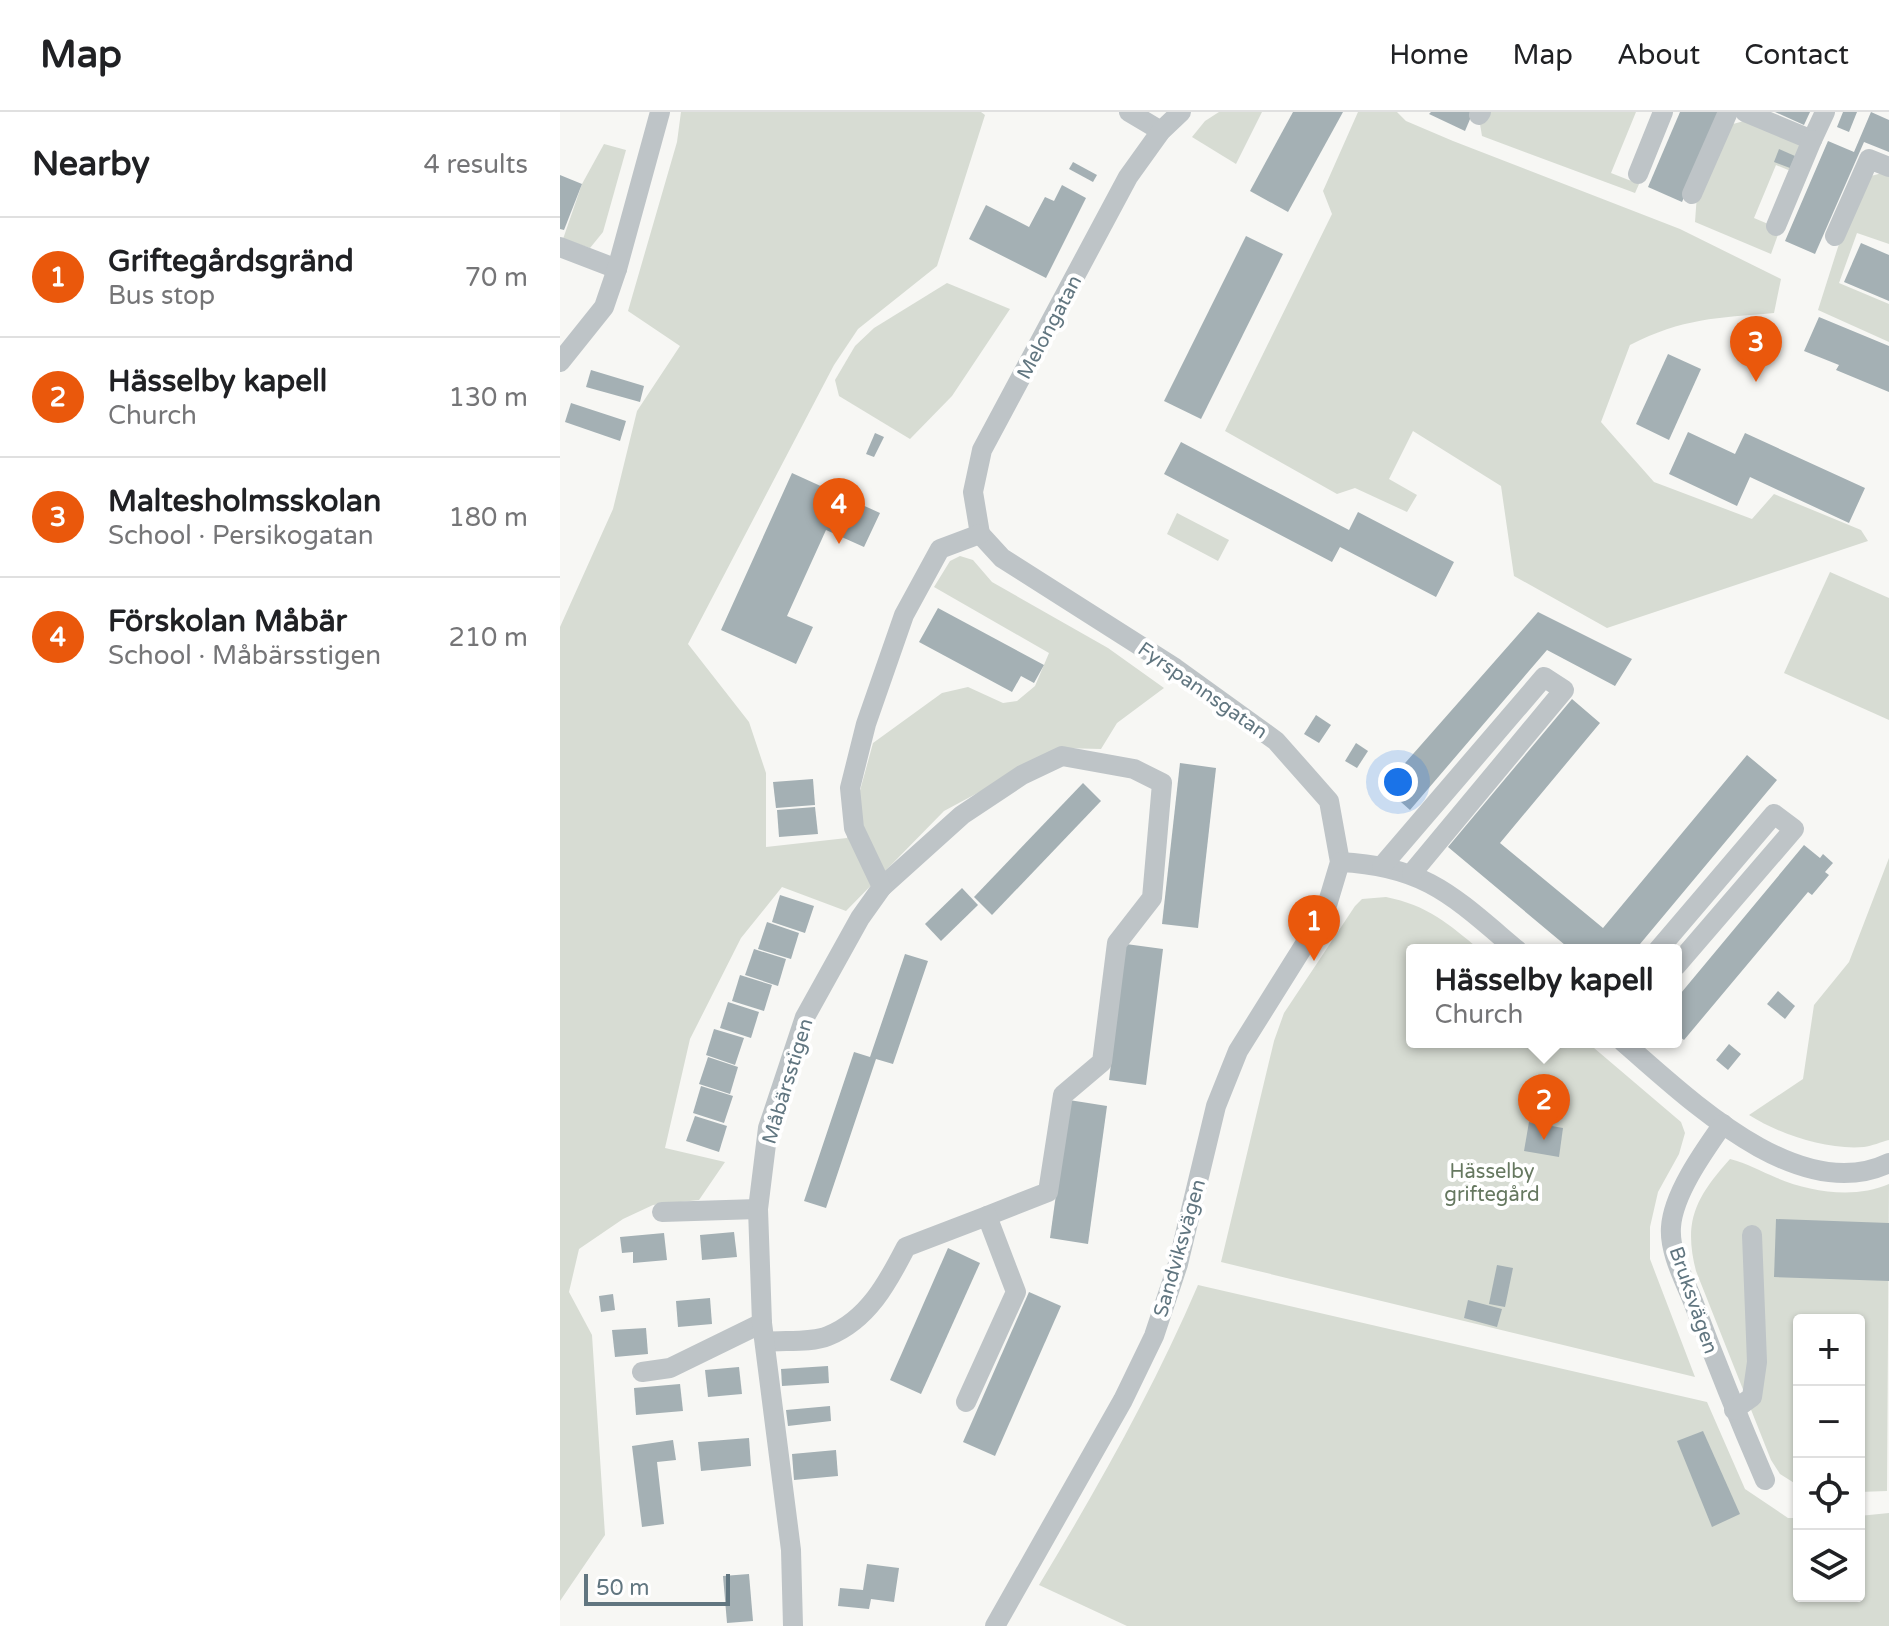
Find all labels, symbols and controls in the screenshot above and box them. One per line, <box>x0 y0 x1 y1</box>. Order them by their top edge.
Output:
text: Map <box>40 32 122 78</box>
text: Home <box>1389 38 1469 72</box>
text: Map <box>1513 38 1573 72</box>
text: About <box>1617 38 1700 72</box>
text: Contact <box>1744 38 1849 72</box>
text: Nearby <box>32 144 150 185</box>
text: 4 results <box>423 149 528 180</box>
text: Griftegårdsgränd <box>108 243 354 280</box>
text: 1 <box>50 262 66 293</box>
text: 70 m <box>465 262 528 293</box>
street label: Melongatan <box>1012 271 1087 384</box>
text: Bus stop <box>108 280 215 311</box>
pin: 3 <box>1730 316 1782 382</box>
text: Hässelby kapell <box>108 363 327 400</box>
text: 2 <box>50 382 66 413</box>
text: 130 m <box>448 382 528 413</box>
text: Church <box>108 400 197 431</box>
pin: 4 <box>813 478 865 544</box>
text: Maltesholmsskolan <box>108 483 381 520</box>
text: 3 <box>50 502 66 533</box>
text: 180 m <box>448 502 528 533</box>
text: School · Persikogatan <box>108 520 374 551</box>
text: Förskolan Måbär <box>108 603 347 640</box>
text: 4 <box>50 622 66 653</box>
text: 210 m <box>448 622 528 653</box>
street label: Fyrspannsgatan <box>1133 637 1272 744</box>
text: School · Måbärsstigen <box>108 640 381 671</box>
your location <box>1378 762 1418 802</box>
pin: 1 <box>1288 895 1340 961</box>
popup <box>1406 944 1682 1048</box>
text: Hässelby kapell <box>1434 962 1654 999</box>
text: Church <box>1434 999 1523 1030</box>
street label: Måbärsstigen <box>757 1016 818 1147</box>
pin: 2 <box>1518 1074 1570 1140</box>
park label: Hässelby griftegård <box>1444 1160 1540 1207</box>
street label: Sandviksvägen <box>1149 1177 1211 1320</box>
street label: Bruksvägen <box>1664 1244 1723 1357</box>
map controls <box>1793 1314 1865 1602</box>
button: + <box>1793 1314 1865 1386</box>
button: − <box>1793 1386 1865 1458</box>
button: locate <box>1793 1458 1865 1530</box>
button: layers <box>1793 1530 1865 1602</box>
scale bar <box>584 1570 730 1606</box>
text: 50 m <box>596 1575 650 1601</box>

